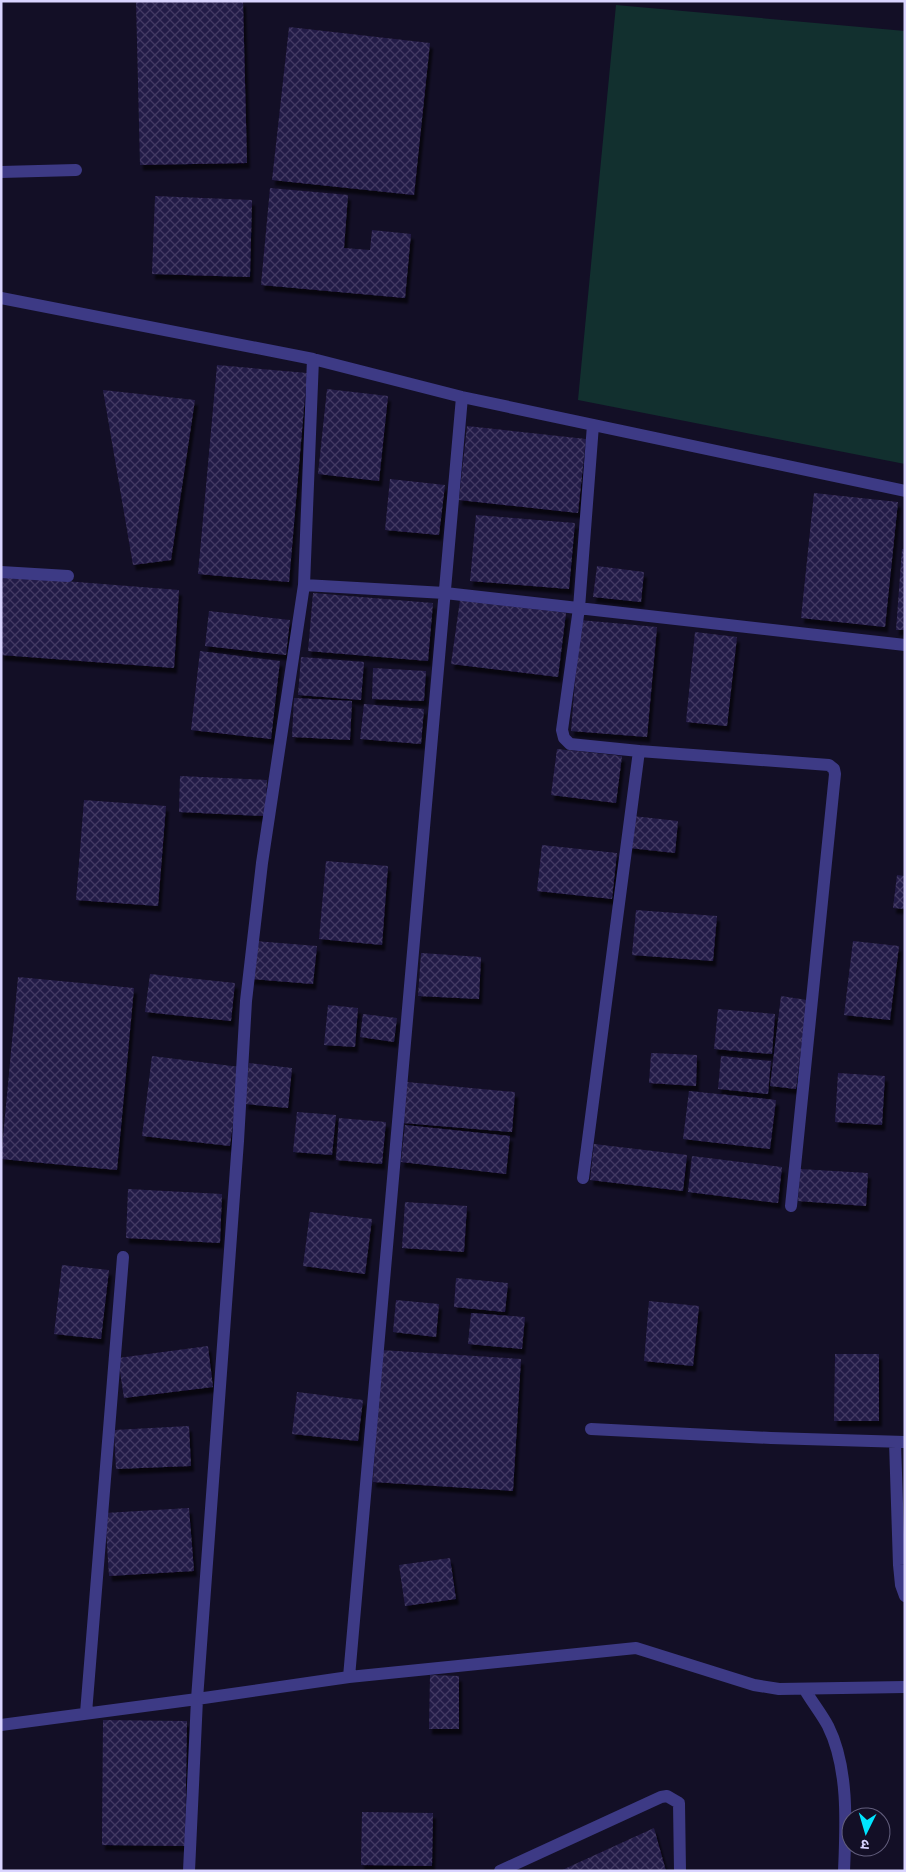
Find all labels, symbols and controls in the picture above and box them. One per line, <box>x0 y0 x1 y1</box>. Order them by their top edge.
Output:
north arrow <box>841 1807 891 1857</box>
text: उ <box>859 1837 870 1853</box>

